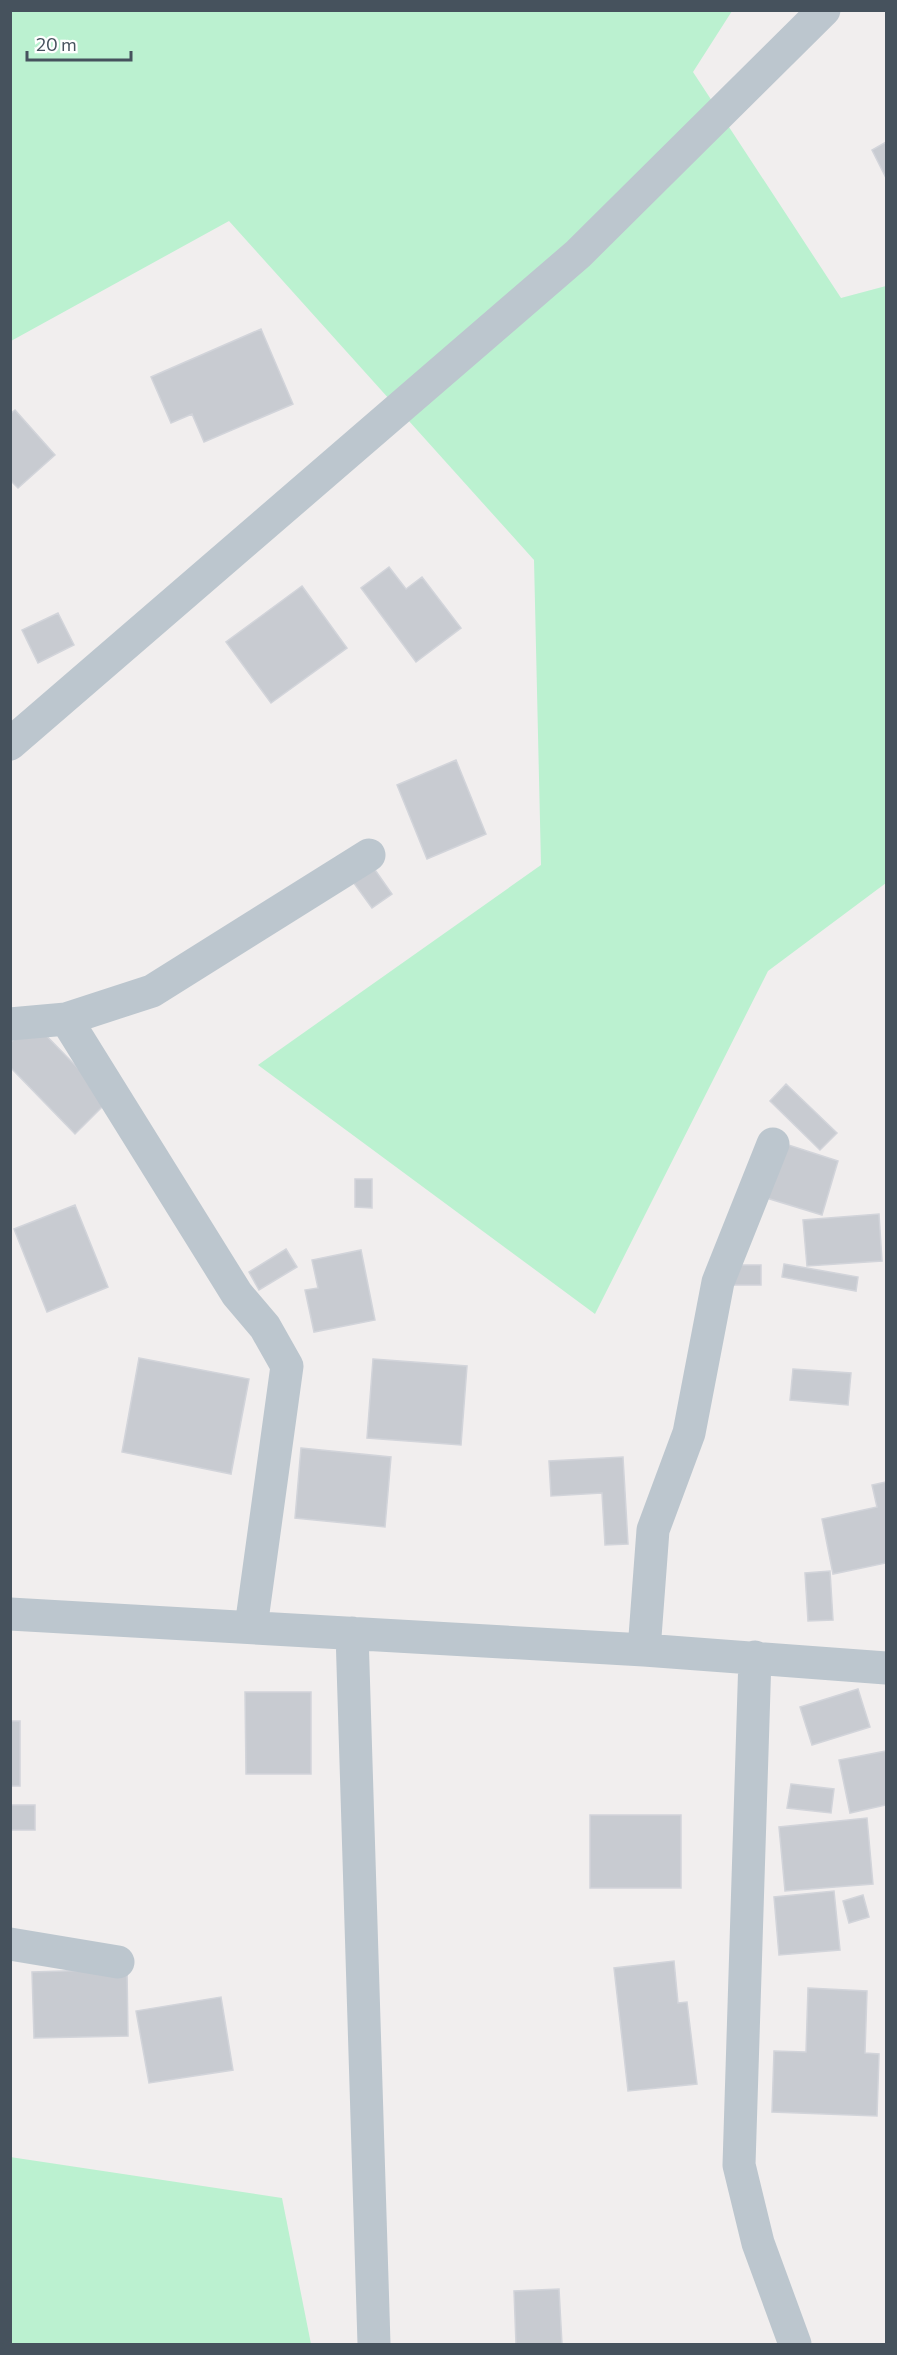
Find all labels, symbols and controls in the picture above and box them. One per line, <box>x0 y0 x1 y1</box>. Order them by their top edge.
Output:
scale bar <box>27 24 130 62</box>
text: 20 m <box>36 33 77 55</box>

